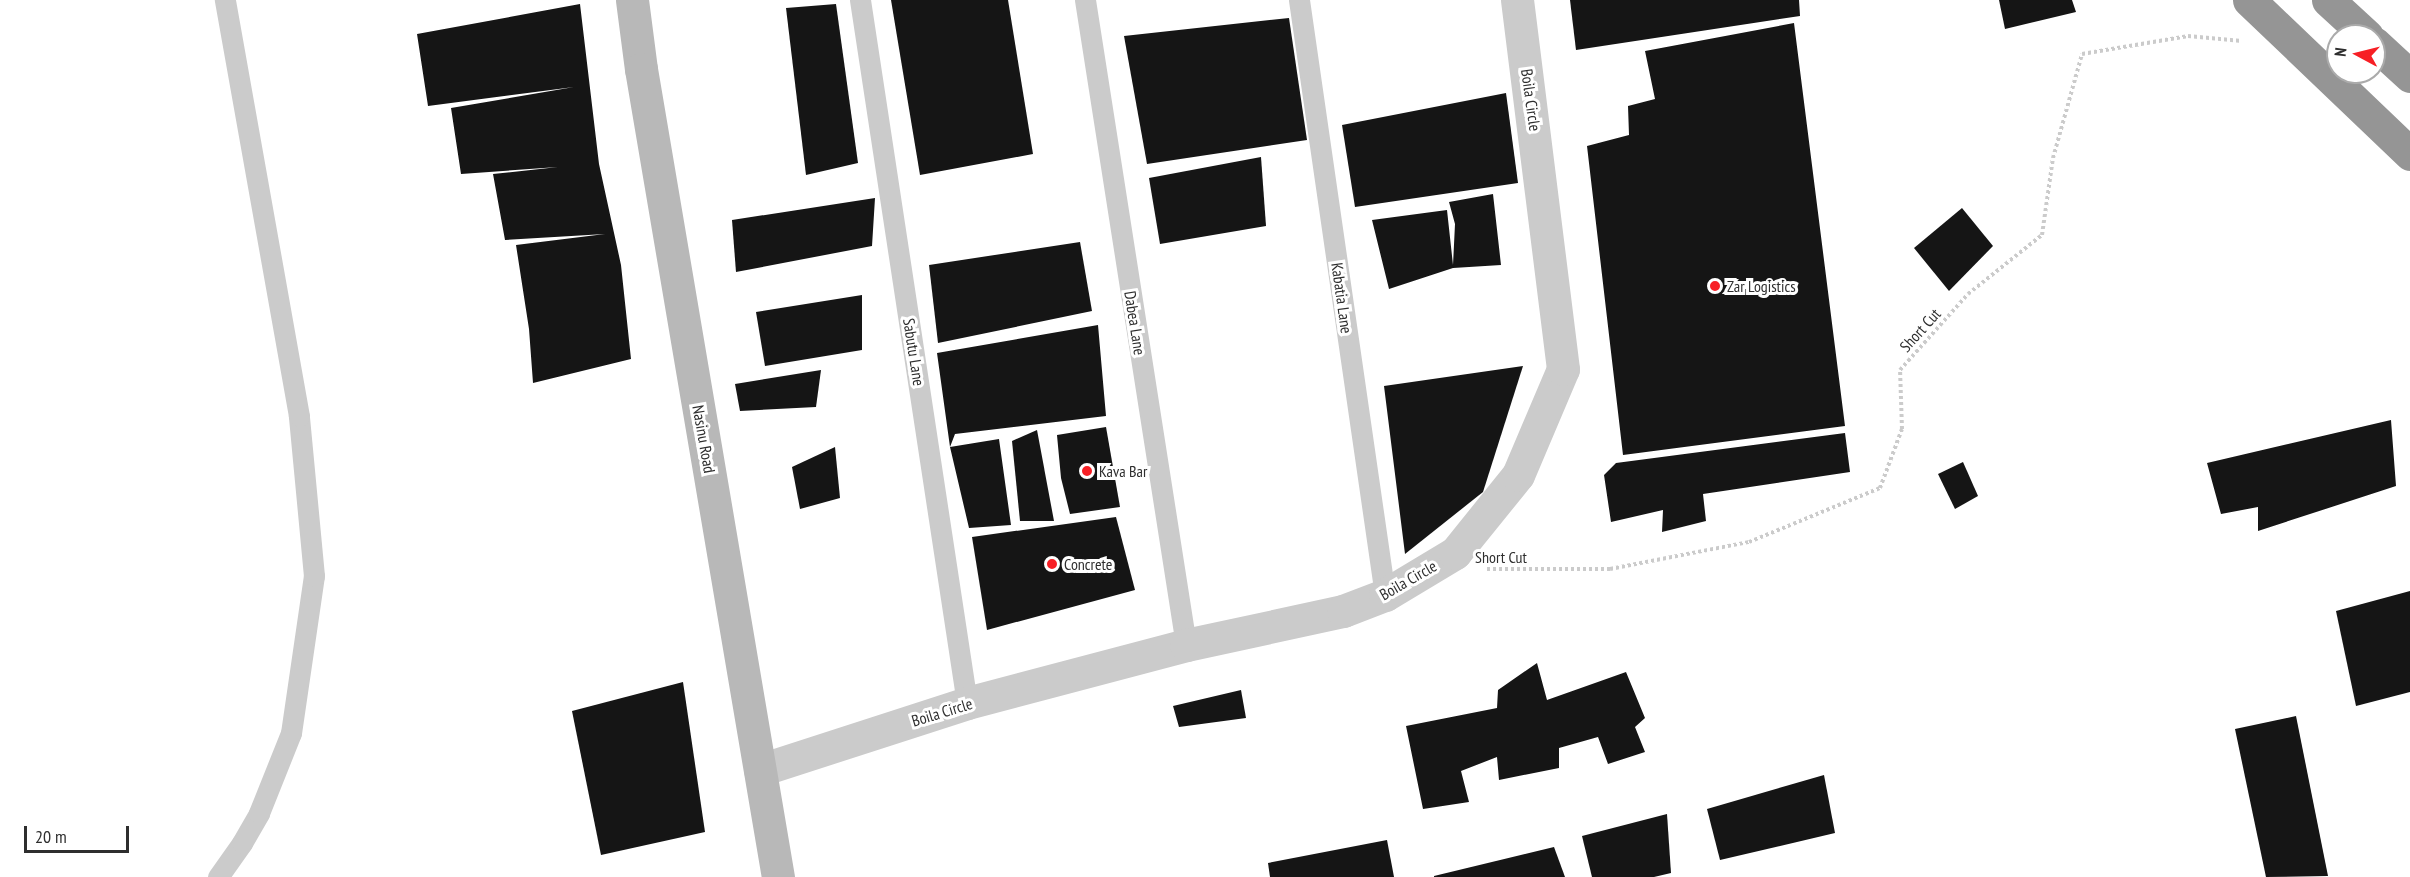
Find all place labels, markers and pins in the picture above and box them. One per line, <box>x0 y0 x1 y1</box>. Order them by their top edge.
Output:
place label: Zar Logistics <box>1727 276 1796 296</box>
marker: Zar Logistics <box>1708 279 1722 293</box>
place label: Kava Bar <box>1099 461 1147 481</box>
marker: Kava Bar <box>1080 464 1094 478</box>
place label: Concrete <box>1064 554 1112 574</box>
marker: Concrete <box>1045 557 1059 571</box>

